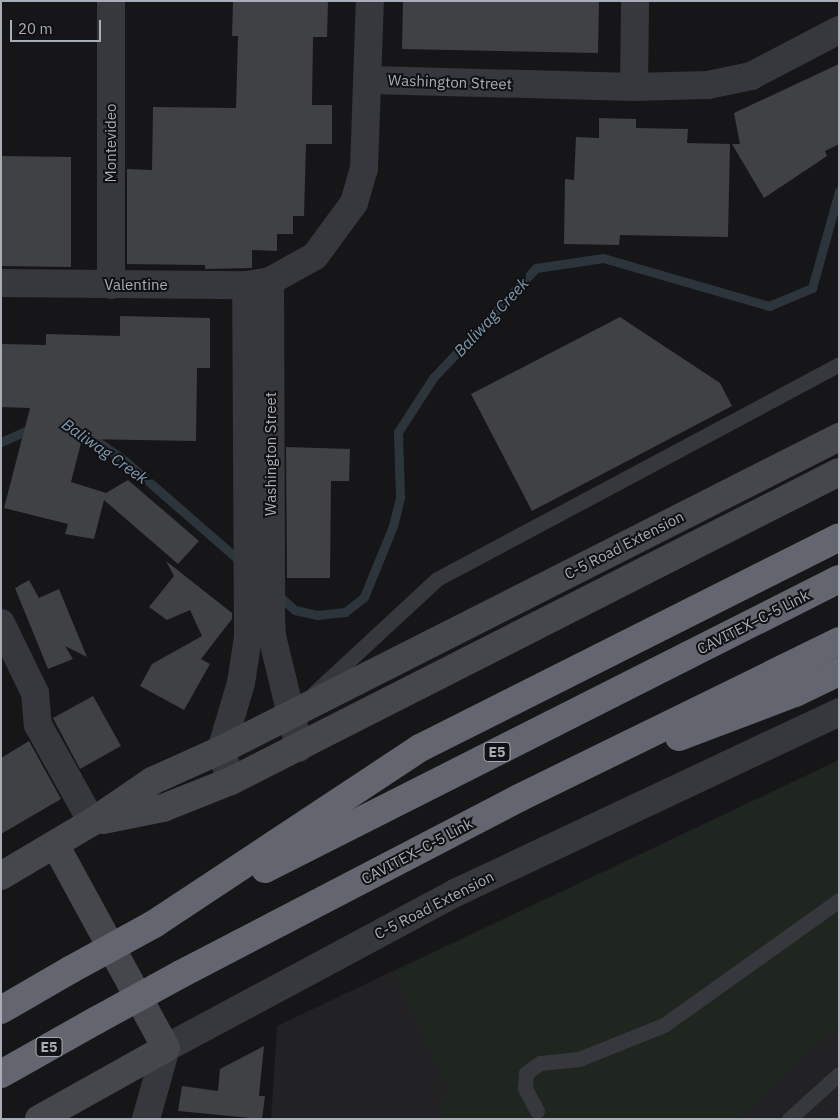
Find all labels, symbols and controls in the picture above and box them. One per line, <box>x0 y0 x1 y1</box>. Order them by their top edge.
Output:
scale bar <box>12 10 104 42</box>
text: 20 m <box>18 19 53 38</box>
street label: Washington Street <box>388 71 512 93</box>
street label: Montevideo <box>102 104 120 182</box>
water label: Baliwag Creek <box>450 274 532 360</box>
street label: Valentine <box>104 276 168 294</box>
street label: Washington Street <box>262 392 280 516</box>
water label: Baliwag Creek <box>58 414 152 488</box>
street label: C-5 Road Extension <box>561 507 687 583</box>
street label: CAVITEX–C-5 Link <box>694 586 812 658</box>
road number: E5 <box>483 740 511 764</box>
street label: CAVITEX–C-5 Link <box>358 814 476 888</box>
street label: C-5 Road Extension <box>371 867 497 943</box>
road number: E5 <box>35 1036 63 1058</box>

